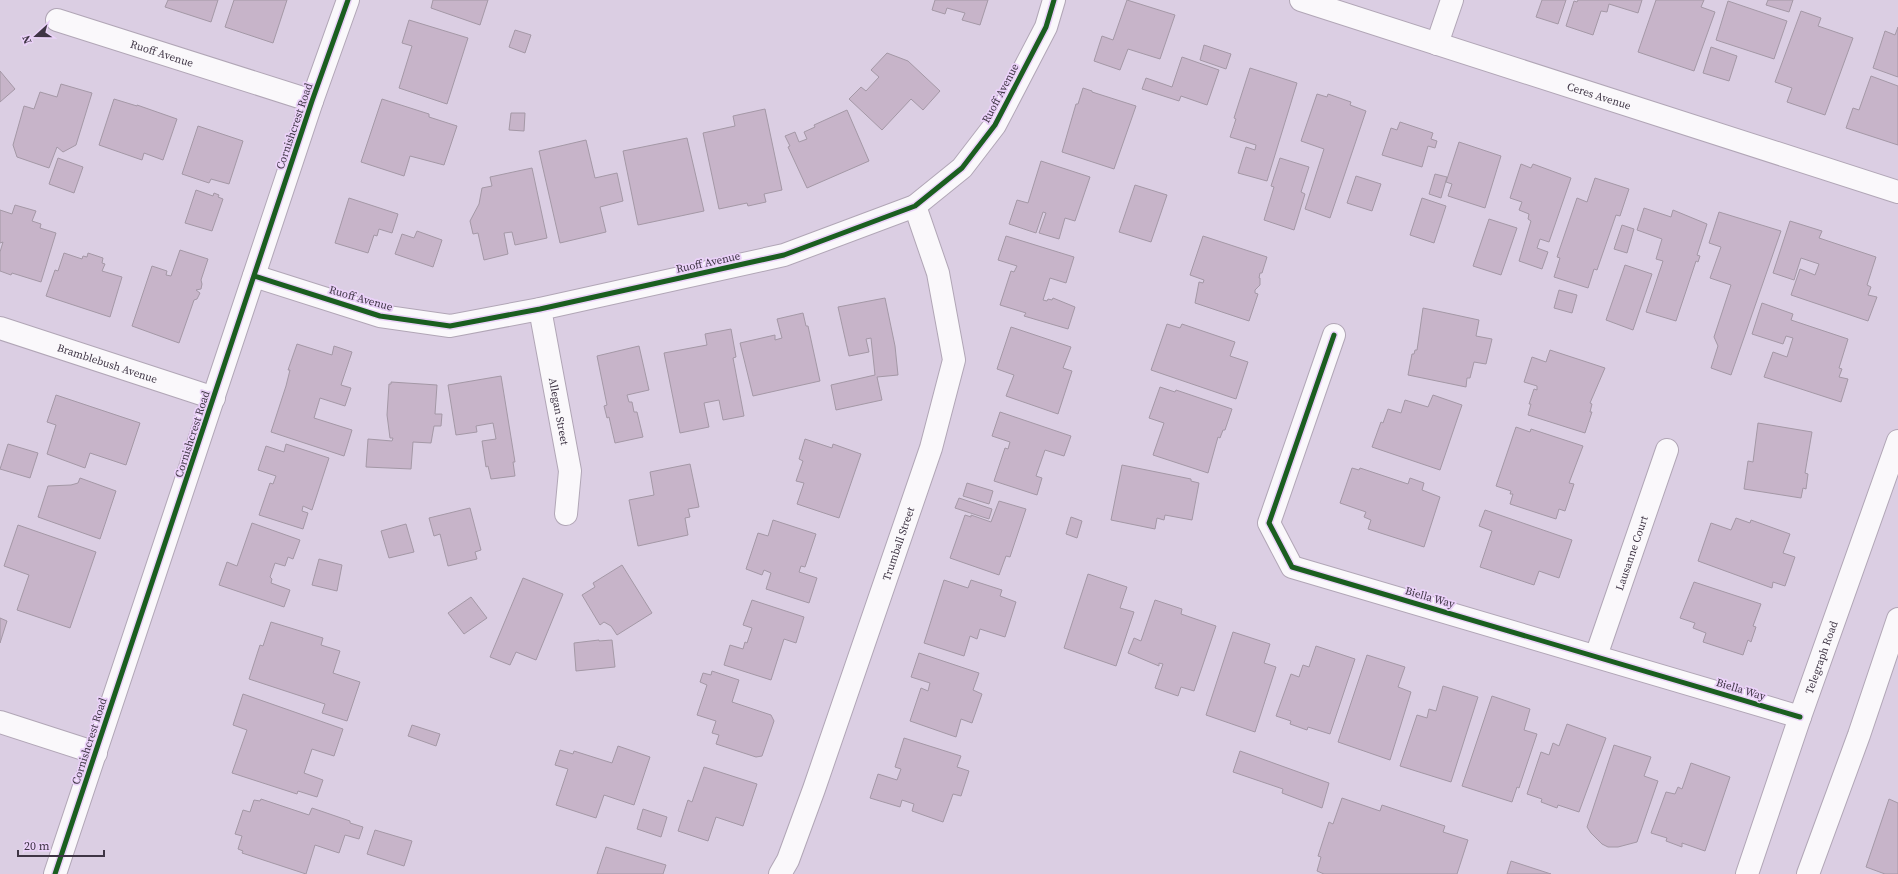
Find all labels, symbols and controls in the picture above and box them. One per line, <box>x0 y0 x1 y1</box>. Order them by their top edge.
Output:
north arrow <box>16 16 56 56</box>
text: N <box>19 33 36 46</box>
street label: Ruoff Avenue <box>128 37 195 71</box>
street label: Ruoff Avenue <box>978 61 1023 126</box>
street label: Ceres Avenue <box>1565 79 1633 114</box>
street label: Cornishcrest Road <box>273 80 316 171</box>
street label: Ruoff Avenue <box>675 248 742 277</box>
street label: Ruoff Avenue <box>327 282 395 315</box>
street label: Bramblebush Avenue <box>55 340 160 387</box>
street label: Allegan Street <box>545 376 572 447</box>
street label: Cornishcrest Road <box>171 388 214 479</box>
street label: Trumball Street <box>879 505 918 583</box>
street label: Lausanne Court <box>1612 513 1652 593</box>
street label: Biella Way <box>1403 583 1457 612</box>
street label: Telegraph Road <box>1802 618 1842 696</box>
street label: Biella Way <box>1714 675 1768 704</box>
street label: Cornishcrest Road <box>68 695 111 786</box>
scale bar <box>18 832 104 858</box>
text: 20 m <box>24 838 50 854</box>

